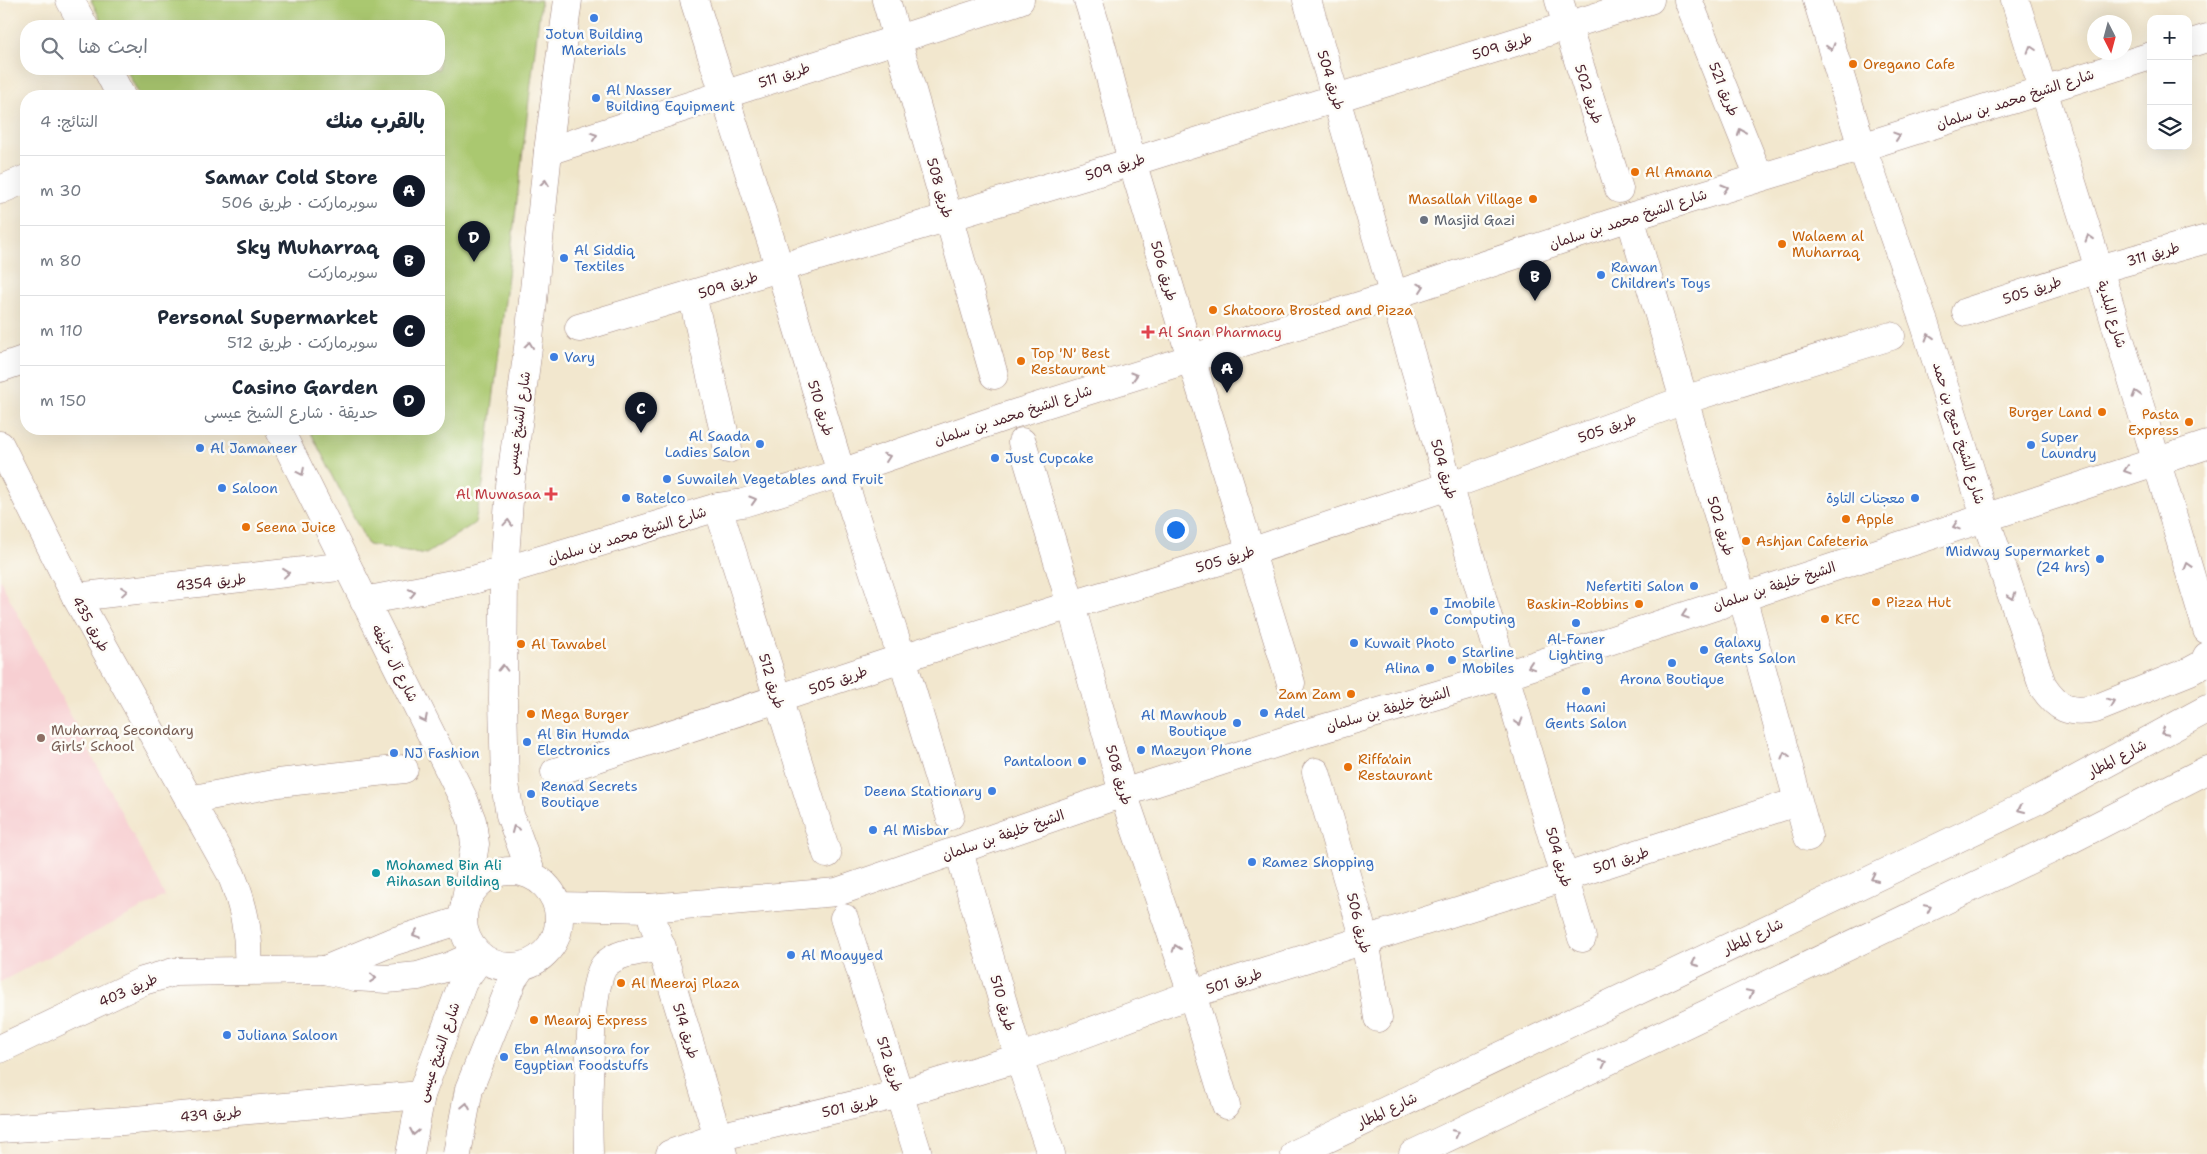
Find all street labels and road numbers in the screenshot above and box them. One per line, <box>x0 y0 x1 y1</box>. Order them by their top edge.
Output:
street label: طريق 509 <box>1470 28 1534 64</box>
street label: طريق 504 <box>1313 48 1349 112</box>
street label: طريق 511 <box>756 58 812 92</box>
street label: طريق 521 <box>1705 59 1743 119</box>
street label: طريق 502 <box>1571 62 1607 126</box>
street label: شارع الشيخ محمد بن سلمان <box>1934 65 2097 134</box>
street label: طريق 509 <box>1083 149 1147 185</box>
street label: طريق 508 <box>923 156 957 220</box>
street label: شارع الشيخ محمد بن سلمان <box>1547 185 1710 254</box>
street label: طريق 311 <box>2124 238 2182 270</box>
street label: طريق 506 <box>1147 239 1181 303</box>
street label: طريق 509 <box>696 267 760 303</box>
street label: طريق 505 <box>2000 272 2064 308</box>
street label: شارع البلدية <box>2092 278 2131 350</box>
street label: شارع الشيخ دعيج بن حمد <box>1928 360 1989 507</box>
street label: شارع الشيخ عيسى <box>502 370 535 476</box>
street label: طريق 510 <box>804 378 838 438</box>
street label: شارع الشيخ محمد بن سلمان <box>932 381 1095 450</box>
street label: طريق 505 <box>1575 409 1639 447</box>
street label: طريق 504 <box>1427 437 1461 501</box>
street label: طريق 502 <box>1703 494 1739 558</box>
street label: شارع الشيخ محمد بن سلمان <box>545 502 709 569</box>
street label: طريق 505 <box>1193 541 1257 577</box>
street label: الشيخ خليفة بن سلمان <box>1710 558 1838 615</box>
street label: طريق 4354 <box>175 569 247 595</box>
street label: طريق 435 <box>68 593 114 655</box>
street label: شارع آل خليفه <box>367 621 422 705</box>
street label: طريق 512 <box>755 651 789 711</box>
street label: طريق 505 <box>806 662 870 698</box>
street label: الشيخ خليفة بن سلمان <box>1324 683 1452 736</box>
street label: شارع المطار <box>2083 735 2150 782</box>
street label: طريق 508 <box>1102 743 1136 807</box>
street label: الشيخ خليفة بن سلمان <box>939 806 1067 865</box>
street label: طريق 504 <box>1542 825 1576 889</box>
street label: طريق 501 <box>1591 843 1651 877</box>
street label: طريق 506 <box>1343 891 1375 955</box>
street label: شارع المطار <box>1719 914 1786 959</box>
street label: طريق 501 <box>1204 964 1264 998</box>
street label: طريق 403 <box>96 969 160 1011</box>
street label: طريق 510 <box>986 973 1020 1033</box>
street label: شارع الشيخ عيسى <box>412 1000 464 1105</box>
street label: طريق 514 <box>669 1001 703 1061</box>
street label: طريق 512 <box>873 1034 907 1094</box>
street label: شارع المطار <box>1353 1088 1420 1133</box>
street label: طريق 501 <box>820 1091 880 1121</box>
street label: طريق 439 <box>179 1102 243 1126</box>

